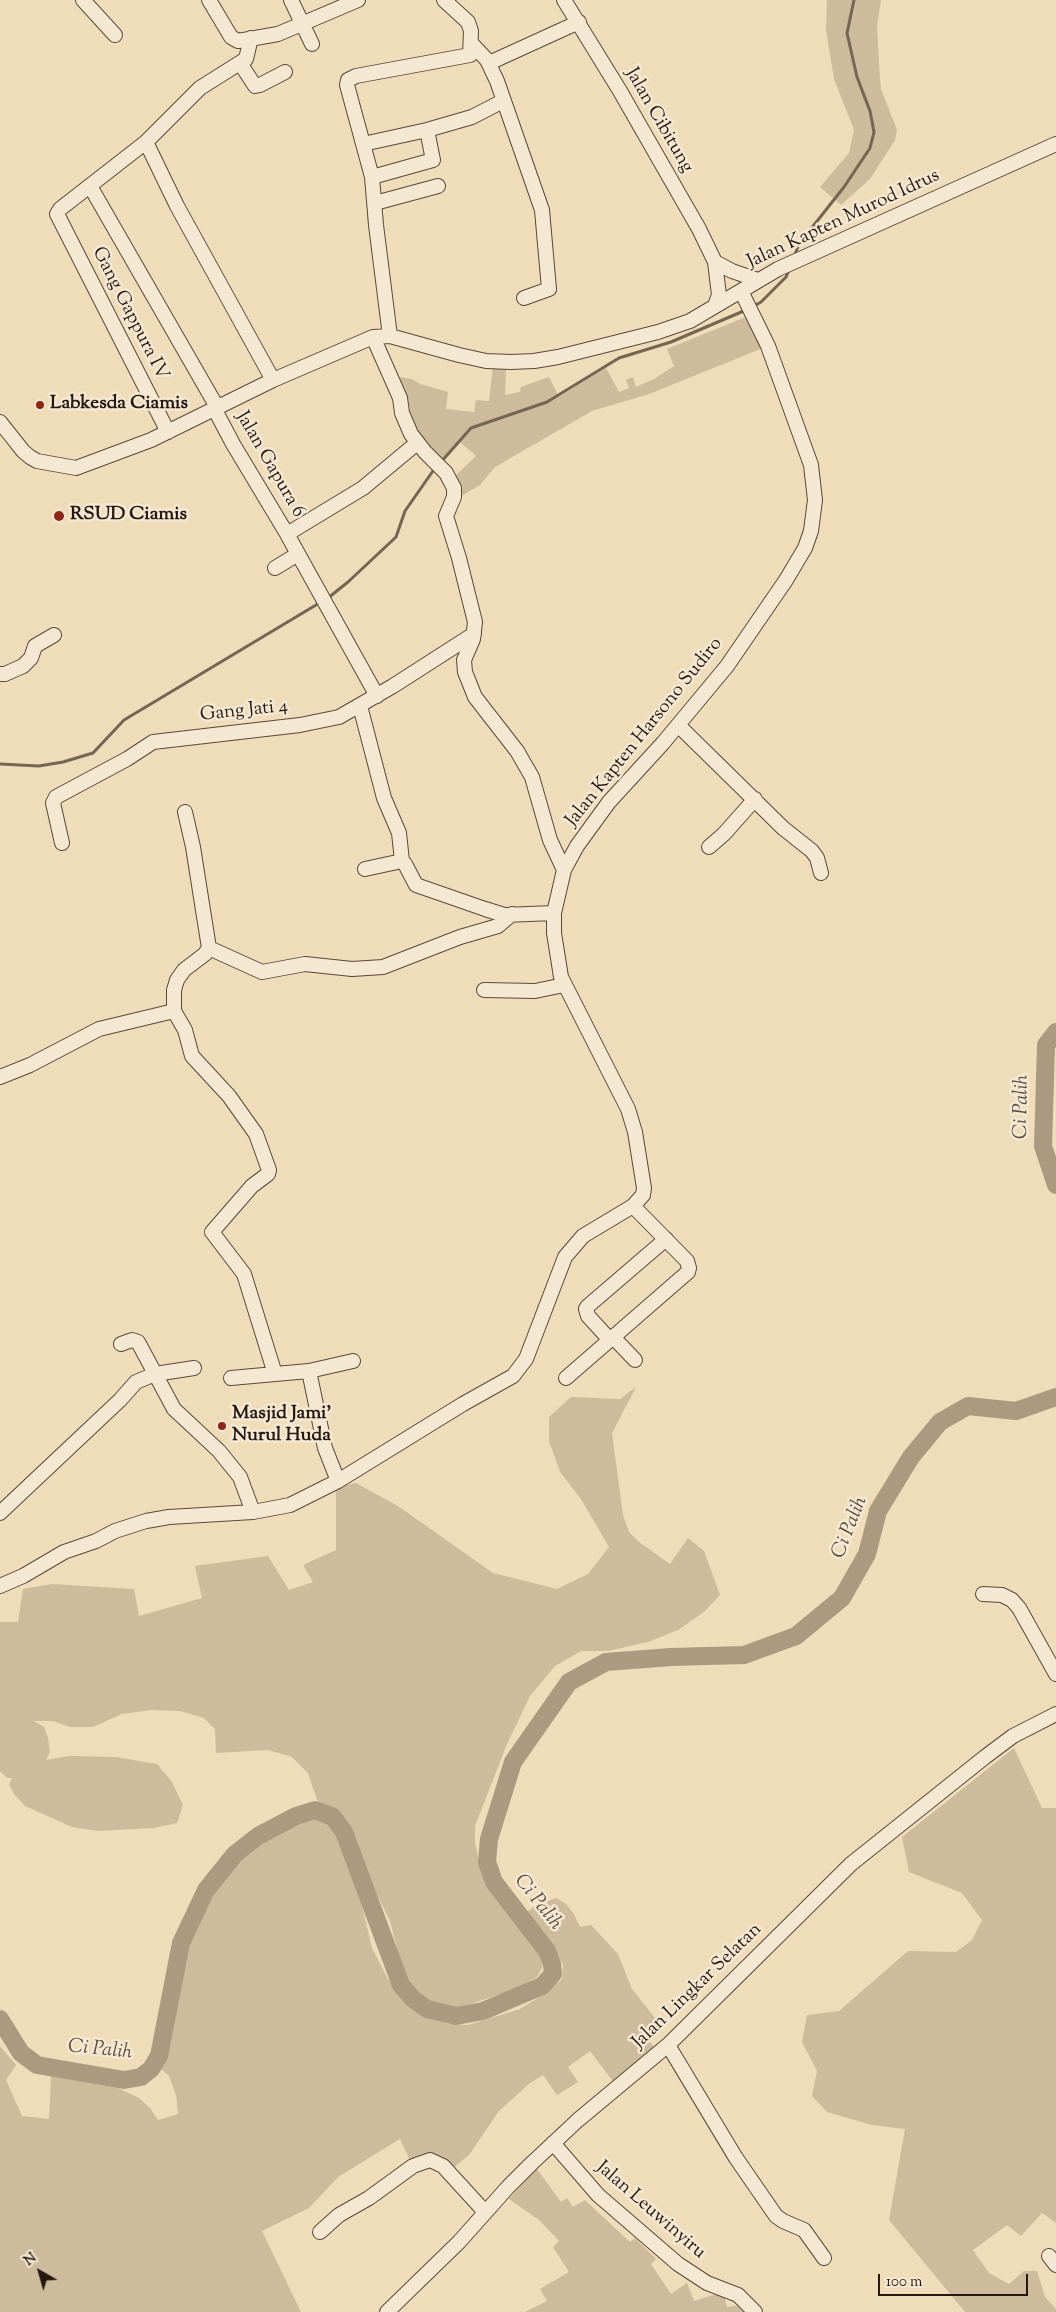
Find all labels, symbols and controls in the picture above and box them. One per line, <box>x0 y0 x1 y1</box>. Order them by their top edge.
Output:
street label: Jalan Cibitung <box>619 65 697 177</box>
street label: Jalan Kapten Murod Idrus <box>744 165 944 275</box>
street label: Gang Gappura IV <box>86 244 172 384</box>
place label: Labkesda Ciamis <box>50 394 188 416</box>
marker: Labkesda Ciamis <box>34 399 46 411</box>
street label: Jalan Gapura 6 <box>229 408 309 522</box>
place label: RSUD Ciamis <box>70 505 187 527</box>
marker: RSUD Ciamis <box>52 509 66 523</box>
street label: Jalan Kapten Harsono Sudiro <box>562 634 728 832</box>
street label: Gang Jati 4 <box>199 696 289 728</box>
water label: Ci Palih <box>1010 1075 1036 1139</box>
place label: Masjid Jami' Nurul Huda <box>232 1404 331 1448</box>
marker: Masjid Jami' Nurul Huda <box>216 1420 228 1432</box>
water label: Ci Palih <box>828 1494 874 1562</box>
water label: Ci Palih <box>508 1870 566 1936</box>
street label: Jalan Lingkar Selatan <box>628 1919 768 2055</box>
water label: Ci Palih <box>67 2036 133 2066</box>
street label: Jalan Leuwinyiru <box>590 2157 710 2265</box>
north arrow <box>15 2247 65 2297</box>
text: N <box>20 2249 41 2272</box>
scale bar <box>881 2264 1031 2296</box>
text: 100 m <box>886 2272 922 2293</box>

